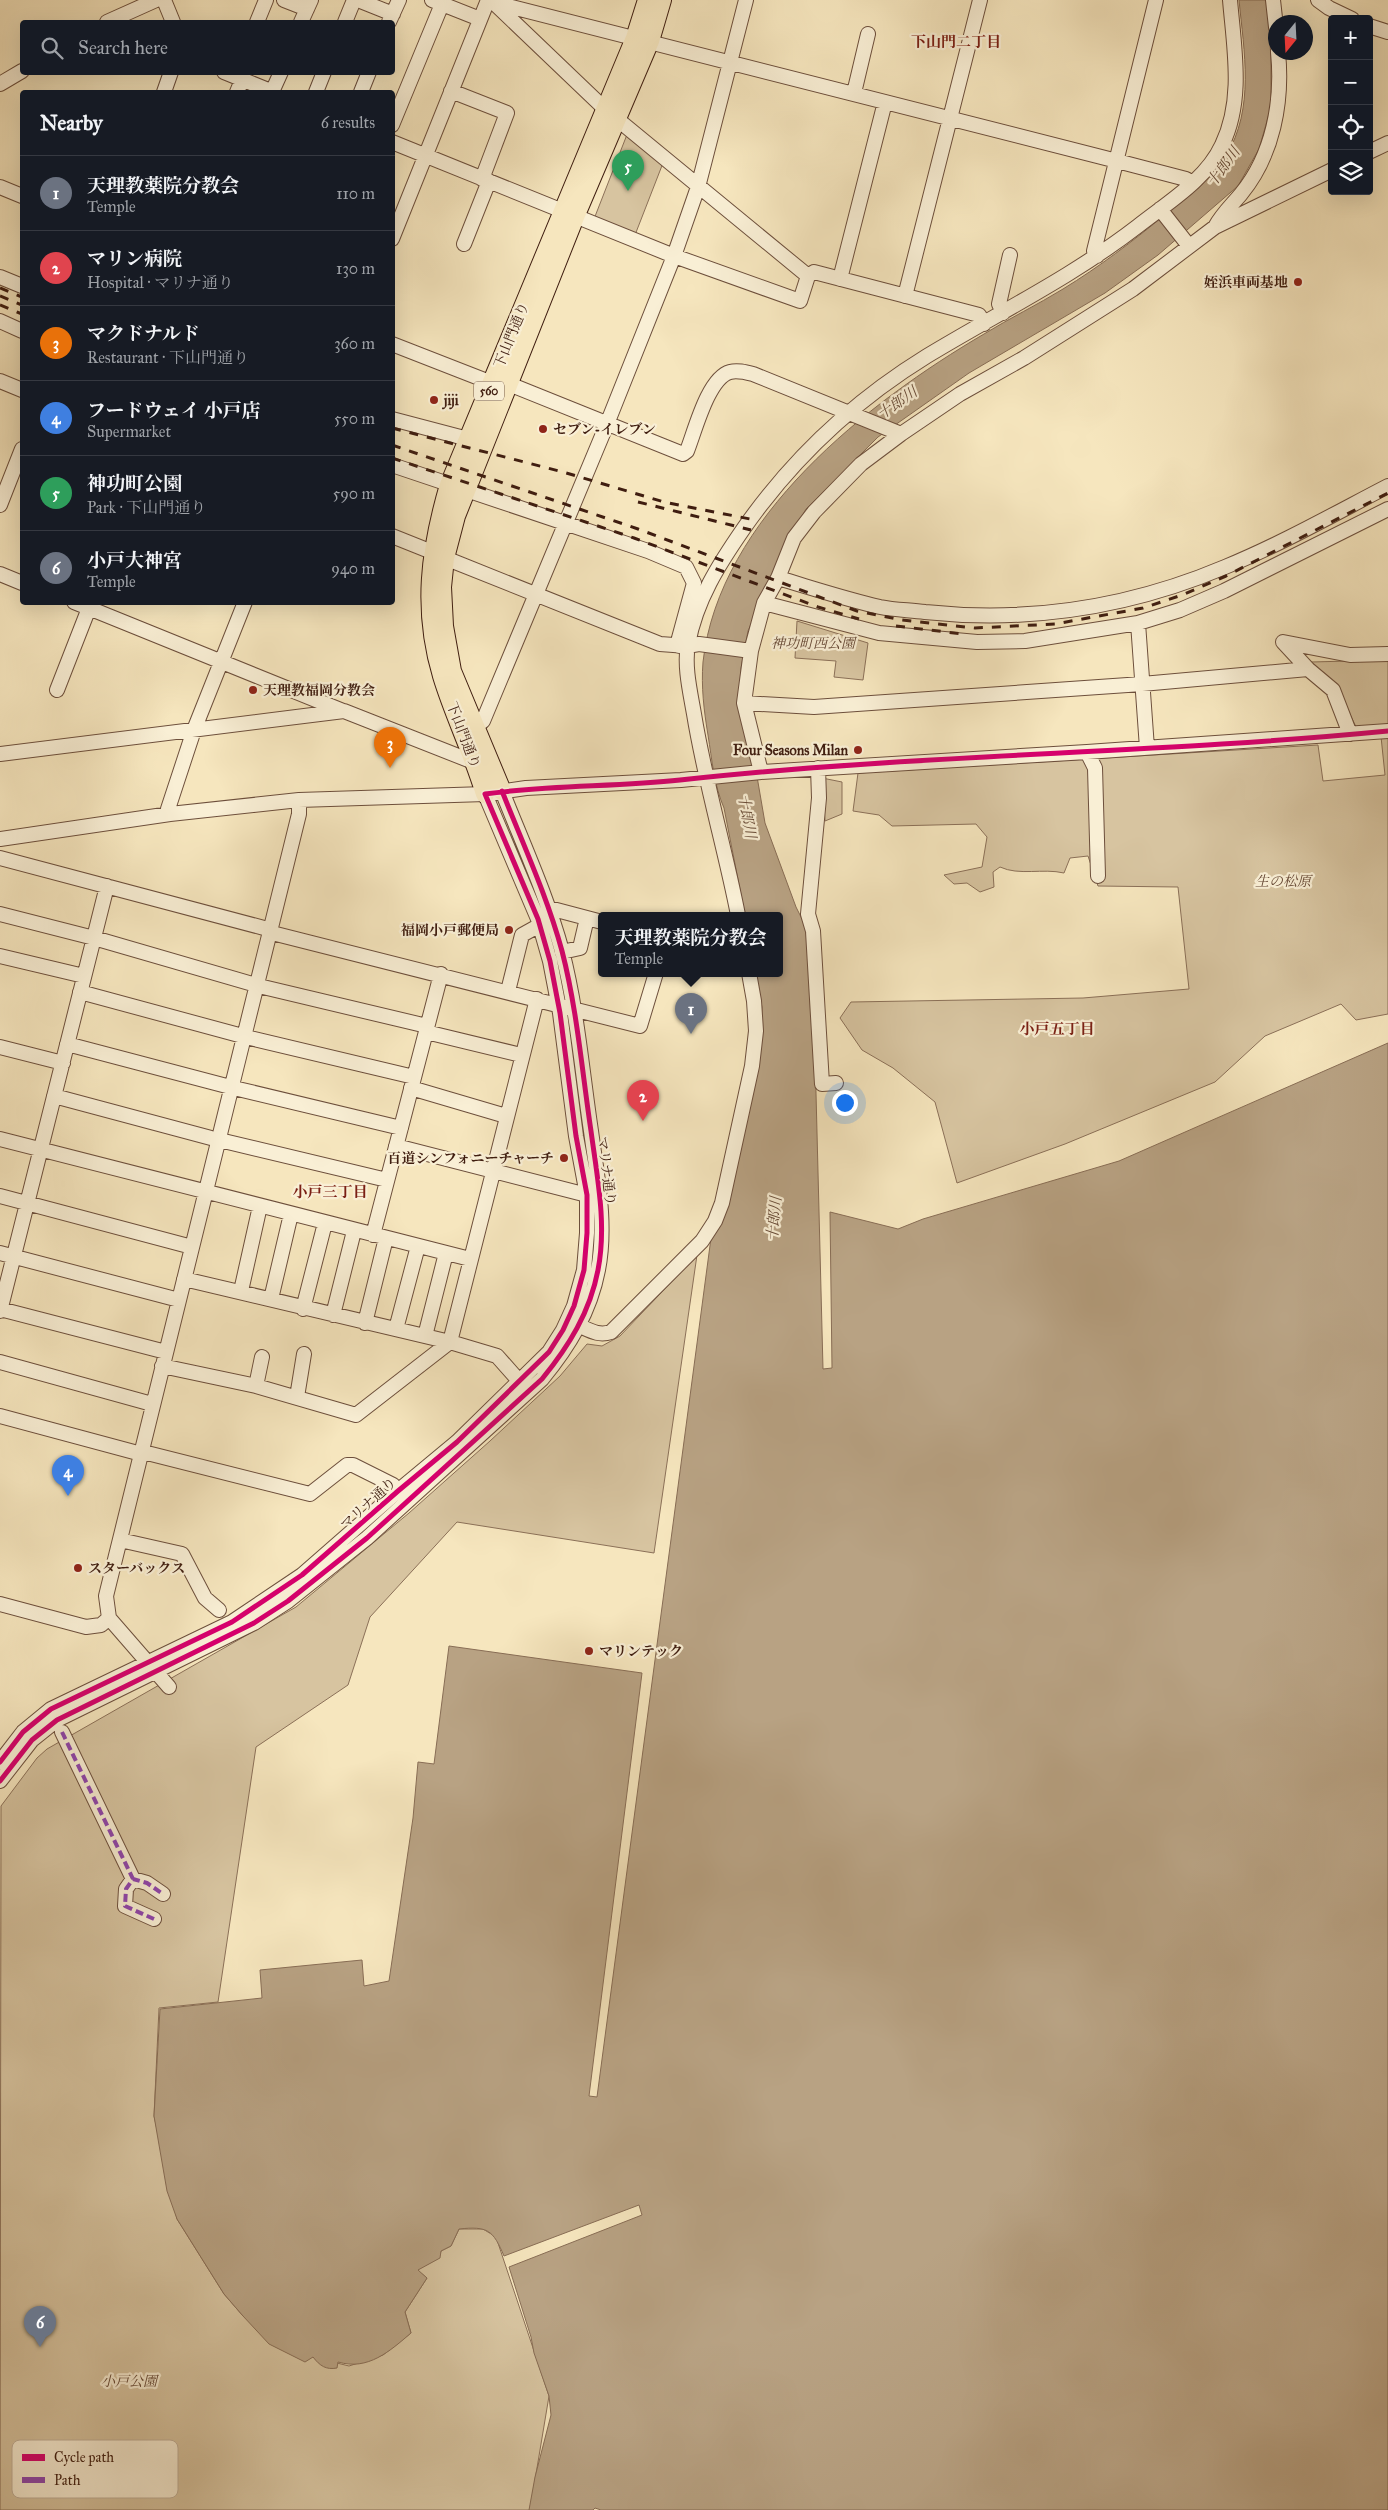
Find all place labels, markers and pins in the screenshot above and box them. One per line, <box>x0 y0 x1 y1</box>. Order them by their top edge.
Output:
pin: 5 <box>612 150 644 191</box>
place label: 姪浜車両基地 <box>1204 274 1288 291</box>
marker: 姪浜車両基地 <box>1292 276 1304 288</box>
place label: jiji <box>441 392 459 410</box>
marker: jiji <box>428 394 440 406</box>
place label: セブン-イレブン <box>553 421 656 438</box>
marker: セブン-イレブン <box>537 423 549 435</box>
place label: 天理教福岡分教会 <box>263 682 375 699</box>
marker: 天理教福岡分教会 <box>247 684 259 696</box>
pin: 3 <box>374 727 406 768</box>
place label: Four Seasons Milan <box>733 742 848 759</box>
marker: Four Seasons Milan <box>852 744 864 756</box>
place label: 福岡小戸郵便局 <box>401 922 499 939</box>
marker: 福岡小戸郵便局 <box>503 924 515 936</box>
pin: 1 <box>675 993 707 1034</box>
pin: 2 <box>627 1080 659 1121</box>
place label: 百道シンフォニーチャーチ <box>387 1150 554 1167</box>
marker: 百道シンフォニーチャーチ <box>558 1152 570 1164</box>
pin: 4 <box>52 1455 84 1496</box>
place label: スターバックス <box>88 1560 185 1577</box>
marker: スターバックス <box>72 1562 84 1574</box>
place label: マリンテック <box>599 1643 683 1660</box>
marker: マリンテック <box>583 1645 595 1657</box>
pin: 6 <box>24 2306 56 2347</box>

